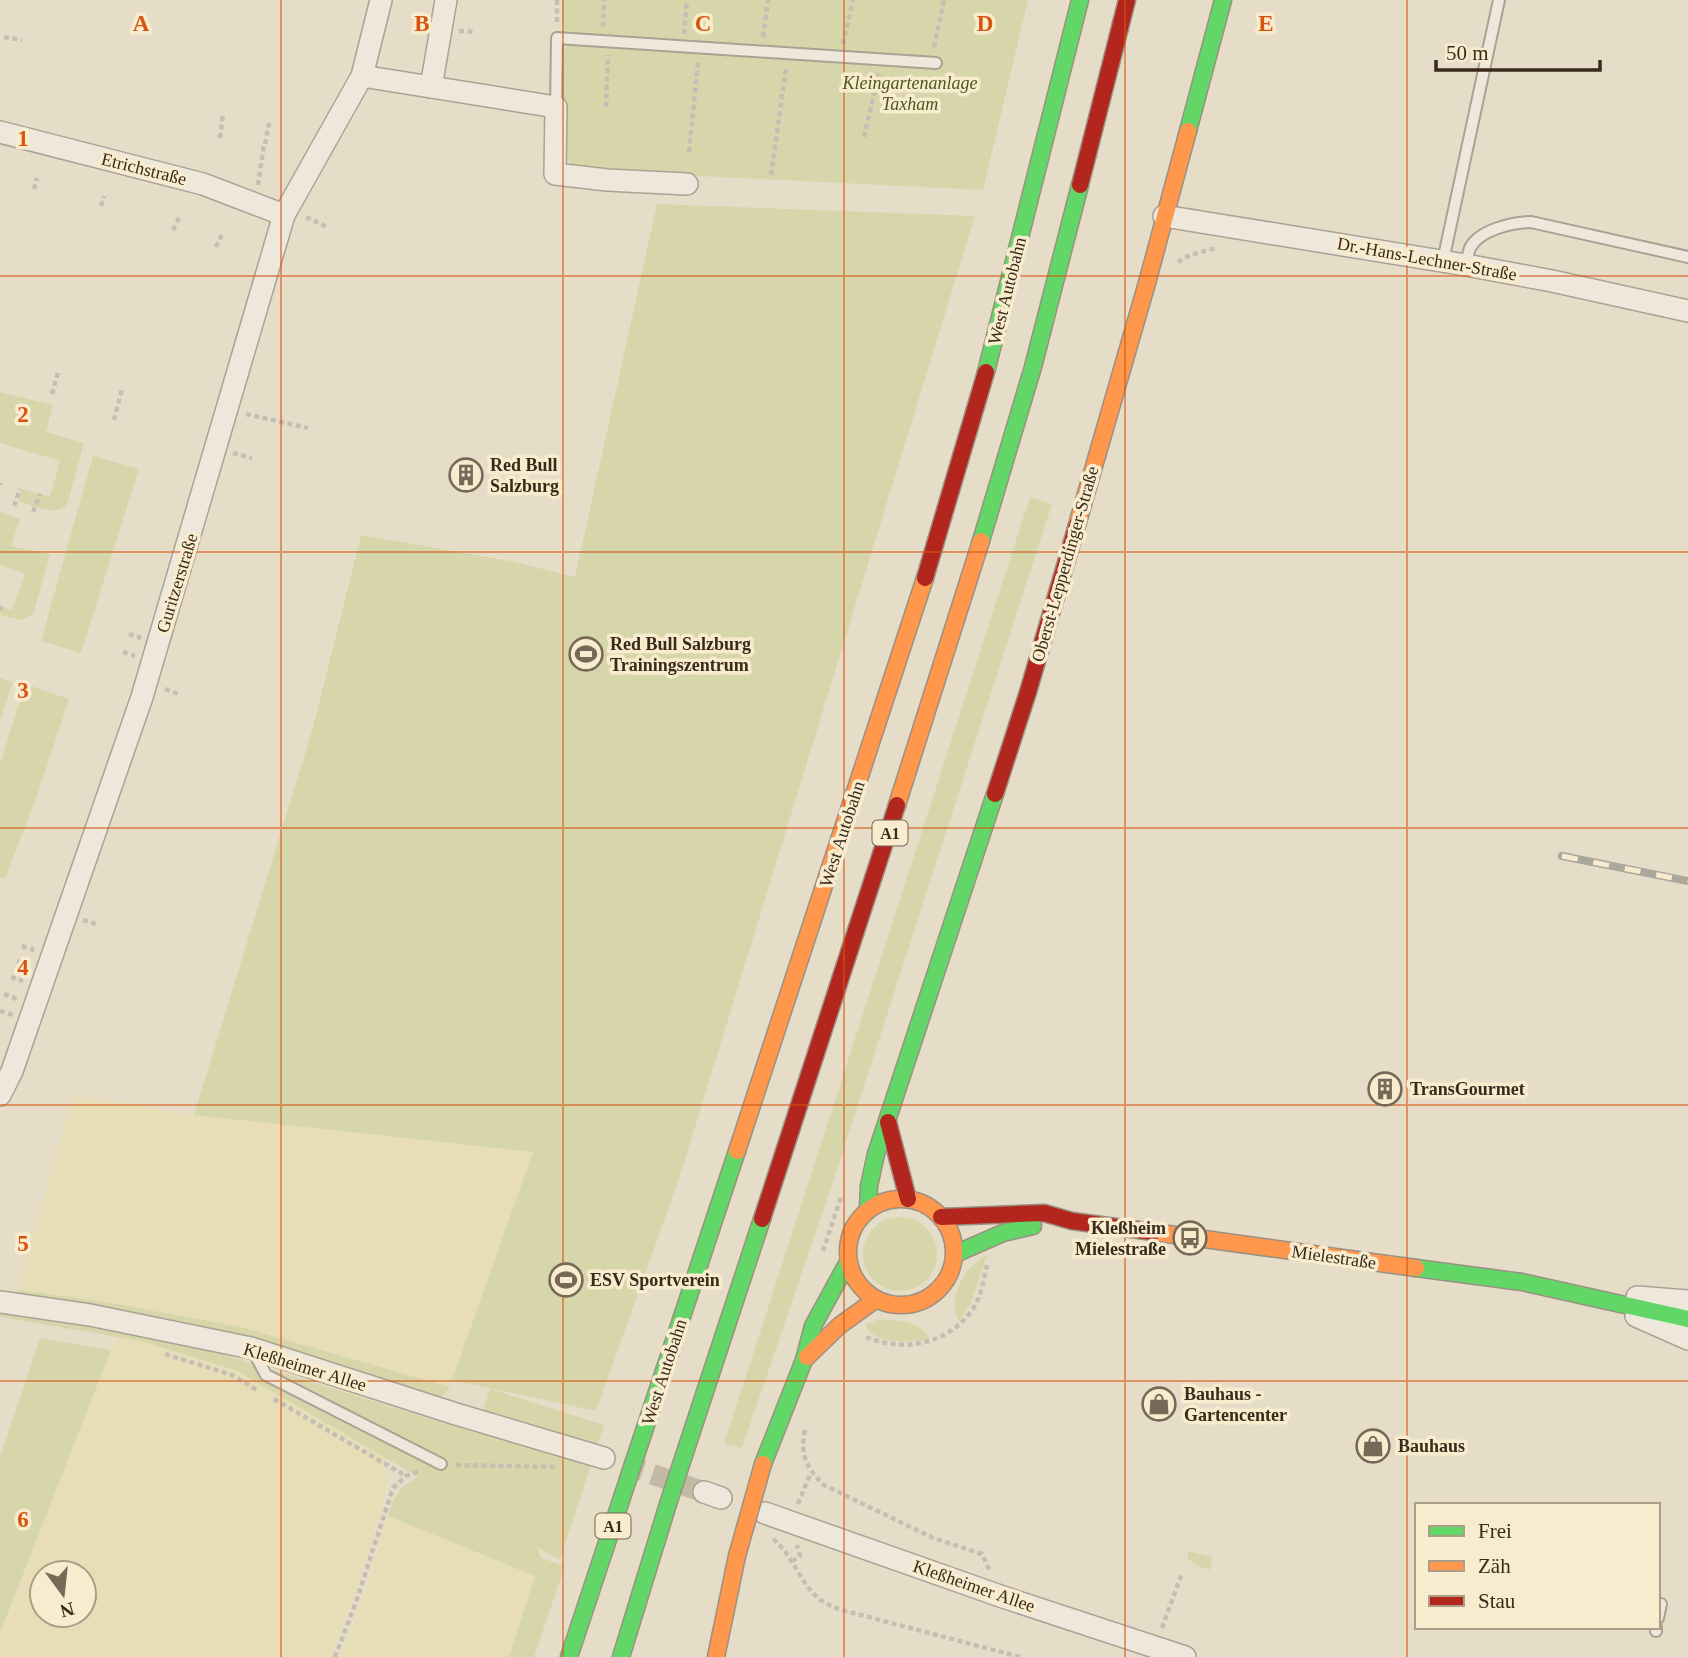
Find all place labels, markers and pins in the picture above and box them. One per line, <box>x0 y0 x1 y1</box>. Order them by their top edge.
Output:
place label: Red Bull Salzburg <box>490 455 559 496</box>
building icon: Red Bull Salzburg <box>447 456 485 494</box>
place label: Red Bull Salzburg Trainingszentrum <box>610 634 751 675</box>
sports icon: Red Bull Salzburg Trainingszentrum <box>567 635 605 673</box>
building icon: TransGourmet <box>1366 1070 1404 1108</box>
place label: TransGourmet <box>1410 1079 1525 1099</box>
place label: Kleßheim Mielestraße <box>1075 1218 1166 1259</box>
bus stop icon: Kleßheim Mielestraße <box>1171 1219 1209 1257</box>
sports icon: ESV Sportverein <box>547 1261 585 1299</box>
place label: ESV Sportverein <box>590 1270 720 1290</box>
place label: Bauhaus - Gartencenter <box>1184 1384 1287 1425</box>
shop icon: Bauhaus - Gartencenter <box>1140 1385 1178 1423</box>
shop icon: Bauhaus <box>1354 1427 1392 1465</box>
place label: Bauhaus <box>1398 1436 1465 1456</box>

